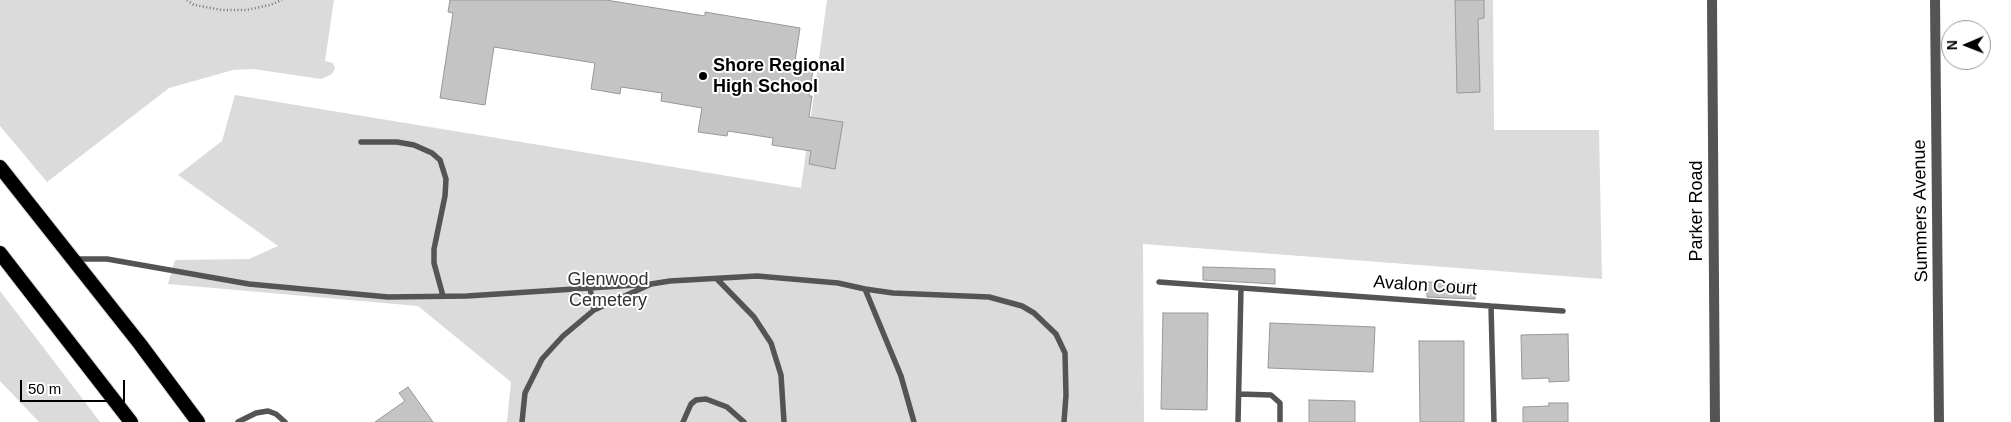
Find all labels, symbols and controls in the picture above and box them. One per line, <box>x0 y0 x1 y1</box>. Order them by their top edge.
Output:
north arrow <box>1941 20 1991 70</box>
text: N <box>1944 40 1960 50</box>
place label: Shore Regional High School <box>713 55 845 98</box>
marker: Shore Regional High School <box>697 70 709 82</box>
street label: Summers Avenue <box>1909 139 1933 283</box>
street label: Parker Road <box>1686 160 1708 262</box>
park label: Glenwood Cemetery <box>567 269 649 312</box>
street label: Avalon Court <box>1373 272 1477 300</box>
scale bar <box>22 370 128 402</box>
text: 50 m <box>28 380 61 397</box>

